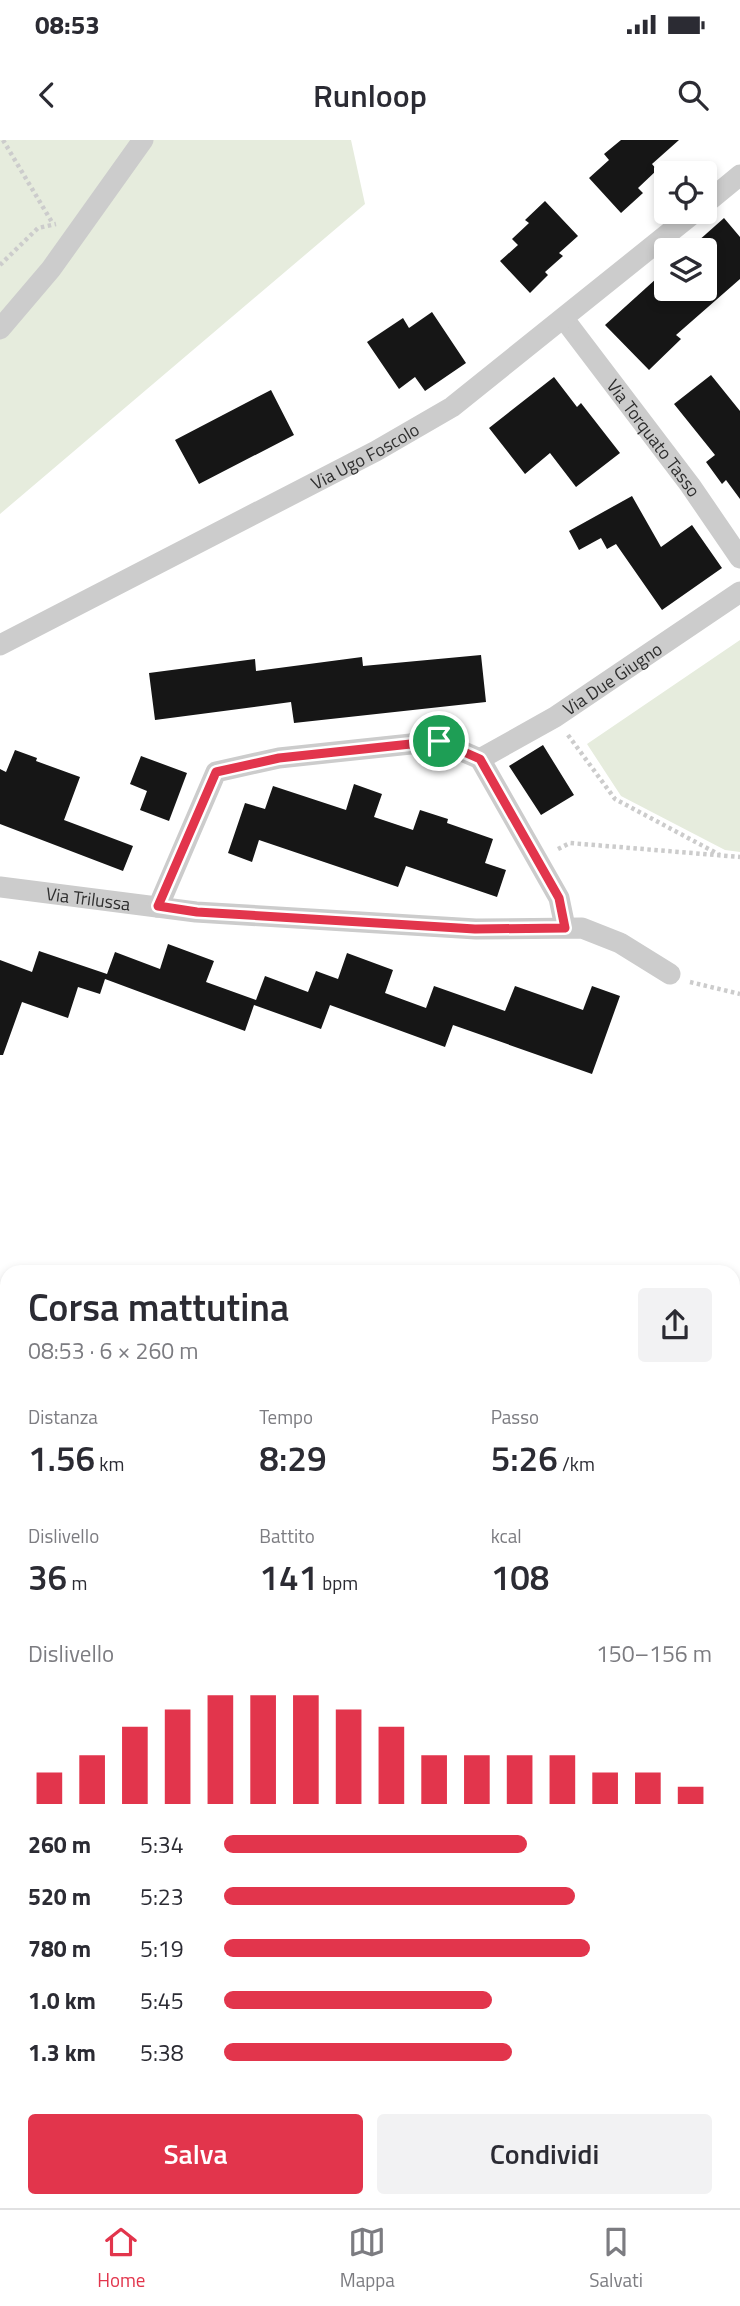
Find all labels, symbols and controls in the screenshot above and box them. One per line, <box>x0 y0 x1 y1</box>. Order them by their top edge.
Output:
text: 08:53 <box>35 5 100 44</box>
text: Runloop <box>313 71 427 119</box>
icon: back <box>28 76 66 114</box>
icon: search <box>674 76 712 114</box>
map controls <box>654 161 717 301</box>
button: locate <box>654 161 717 224</box>
button: layers <box>654 238 717 301</box>
street label: Via Torquato Tasso <box>600 373 708 502</box>
street label: Via Ugo Foscolo <box>306 415 424 496</box>
street label: Via Due Giugno <box>557 635 667 722</box>
pin <box>409 711 469 771</box>
icon: arrive <box>420 722 458 760</box>
street label: Via Trilussa <box>44 879 132 917</box>
text: Corsa mattutina <box>28 1278 289 1336</box>
button: share <box>638 1288 712 1362</box>
text: 08:53 · 6 × 260 m <box>28 1333 198 1368</box>
text: Distanza <box>28 1402 98 1431</box>
text: Tempo <box>259 1402 313 1431</box>
text: Passo <box>491 1402 539 1431</box>
text: 1.56 <box>28 1431 95 1485</box>
text: 8:29 <box>259 1431 327 1485</box>
text: 5:26 <box>491 1431 558 1485</box>
text: km <box>95 1449 124 1478</box>
text: /km <box>558 1449 595 1478</box>
text: Dislivello <box>28 1521 99 1550</box>
text: Battito <box>259 1521 315 1550</box>
text: kcal <box>491 1521 522 1550</box>
text: 36 <box>28 1550 67 1604</box>
text: 141 <box>259 1550 318 1604</box>
text: 108 <box>491 1550 549 1604</box>
text: m <box>67 1568 87 1597</box>
text: bpm <box>318 1568 358 1597</box>
text: Dislivello <box>28 1636 114 1671</box>
text: 150–156 m <box>596 1636 712 1671</box>
text: 260 m <box>28 1827 91 1862</box>
text: 5:34 <box>140 1827 184 1862</box>
text: 520 m <box>28 1879 91 1914</box>
text: 5:23 <box>140 1879 184 1914</box>
text: 780 m <box>28 1931 91 1966</box>
text: 5:19 <box>140 1931 184 1966</box>
text: 1.0 km <box>28 1983 96 2018</box>
text: 5:45 <box>140 1983 184 2018</box>
text: 1.3 km <box>28 2035 96 2070</box>
text: 5:38 <box>140 2035 184 2070</box>
button: Salva <box>28 2114 363 2194</box>
button: Condividi <box>377 2114 712 2194</box>
tab: Home <box>97 2223 145 2294</box>
tab: Mappa <box>340 2223 395 2294</box>
tab: Salvati <box>589 2223 643 2294</box>

